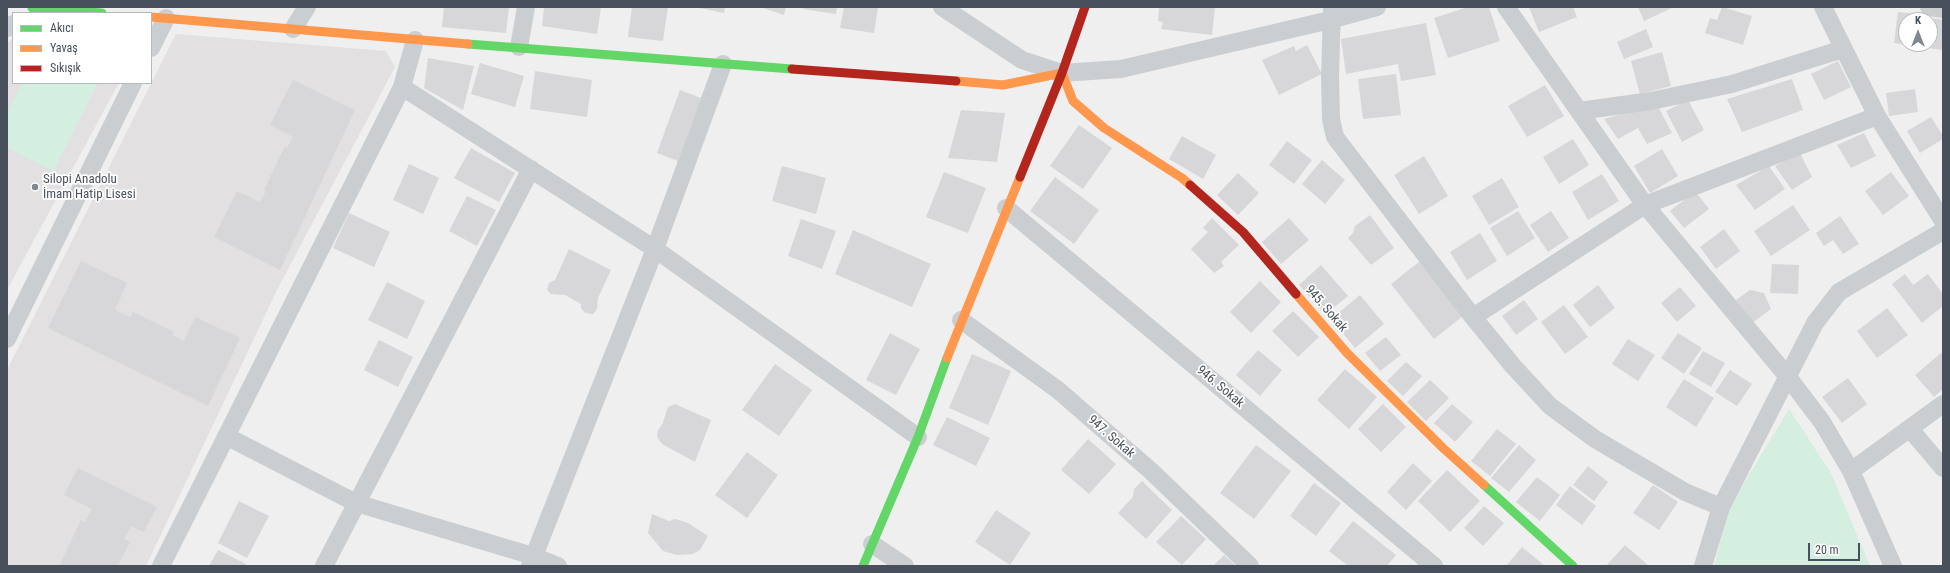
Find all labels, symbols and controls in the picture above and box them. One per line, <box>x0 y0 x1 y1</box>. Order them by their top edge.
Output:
legend <box>12 12 152 84</box>
north arrow <box>1898 12 1938 52</box>
text: K <box>1915 14 1921 27</box>
text: Akıcı <box>50 21 74 35</box>
text: Yavaş <box>50 41 78 55</box>
text: Sıkışık <box>50 61 81 75</box>
place label: Silopi Anadolu İmam Hatip Lisesi <box>43 172 136 203</box>
marker: Silopi Anadolu İmam Hatip Lisesi <box>30 182 40 192</box>
street label: 945. Sokak <box>1301 282 1351 336</box>
street label: 946. Sokak <box>1193 363 1247 411</box>
street label: 947. Sokak <box>1084 412 1138 462</box>
scale bar <box>1810 535 1862 561</box>
text: 20 m <box>1815 543 1839 557</box>

